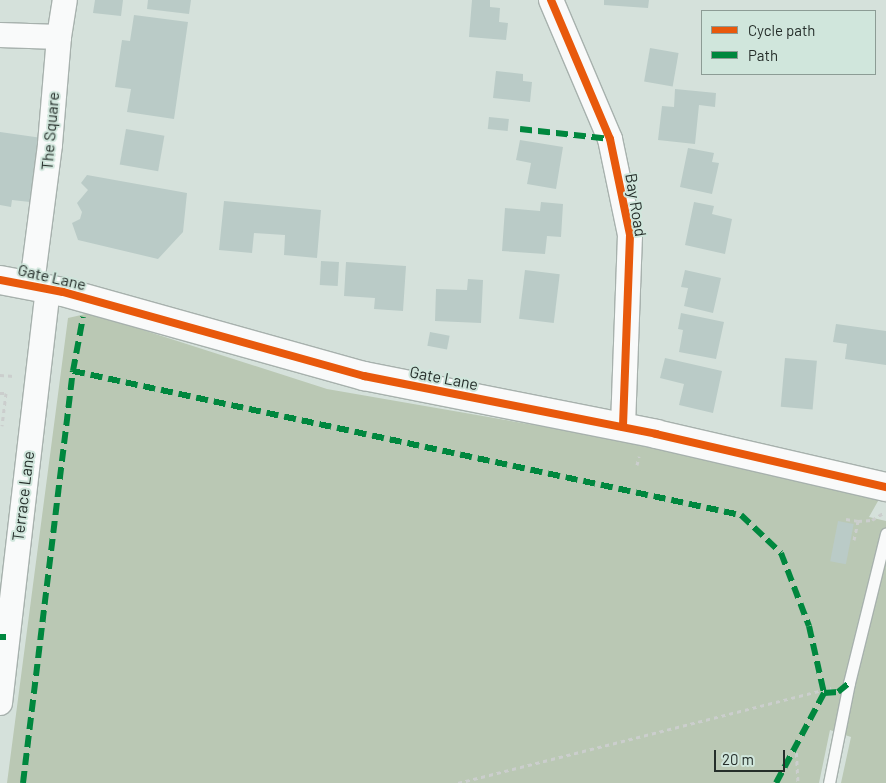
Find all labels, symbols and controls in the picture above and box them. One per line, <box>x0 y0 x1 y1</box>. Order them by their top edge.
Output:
legend <box>701 10 876 75</box>
text: Cycle path <box>748 21 815 39</box>
text: Path <box>748 46 778 64</box>
street label: The Square <box>37 91 63 171</box>
street label: Bay Road <box>622 172 650 238</box>
street label: Gate Lane <box>16 260 88 294</box>
street label: Gate Lane <box>408 362 480 394</box>
street label: Terrace Lane <box>8 450 38 542</box>
scale bar <box>716 740 787 772</box>
text: 20 m <box>722 750 754 768</box>

